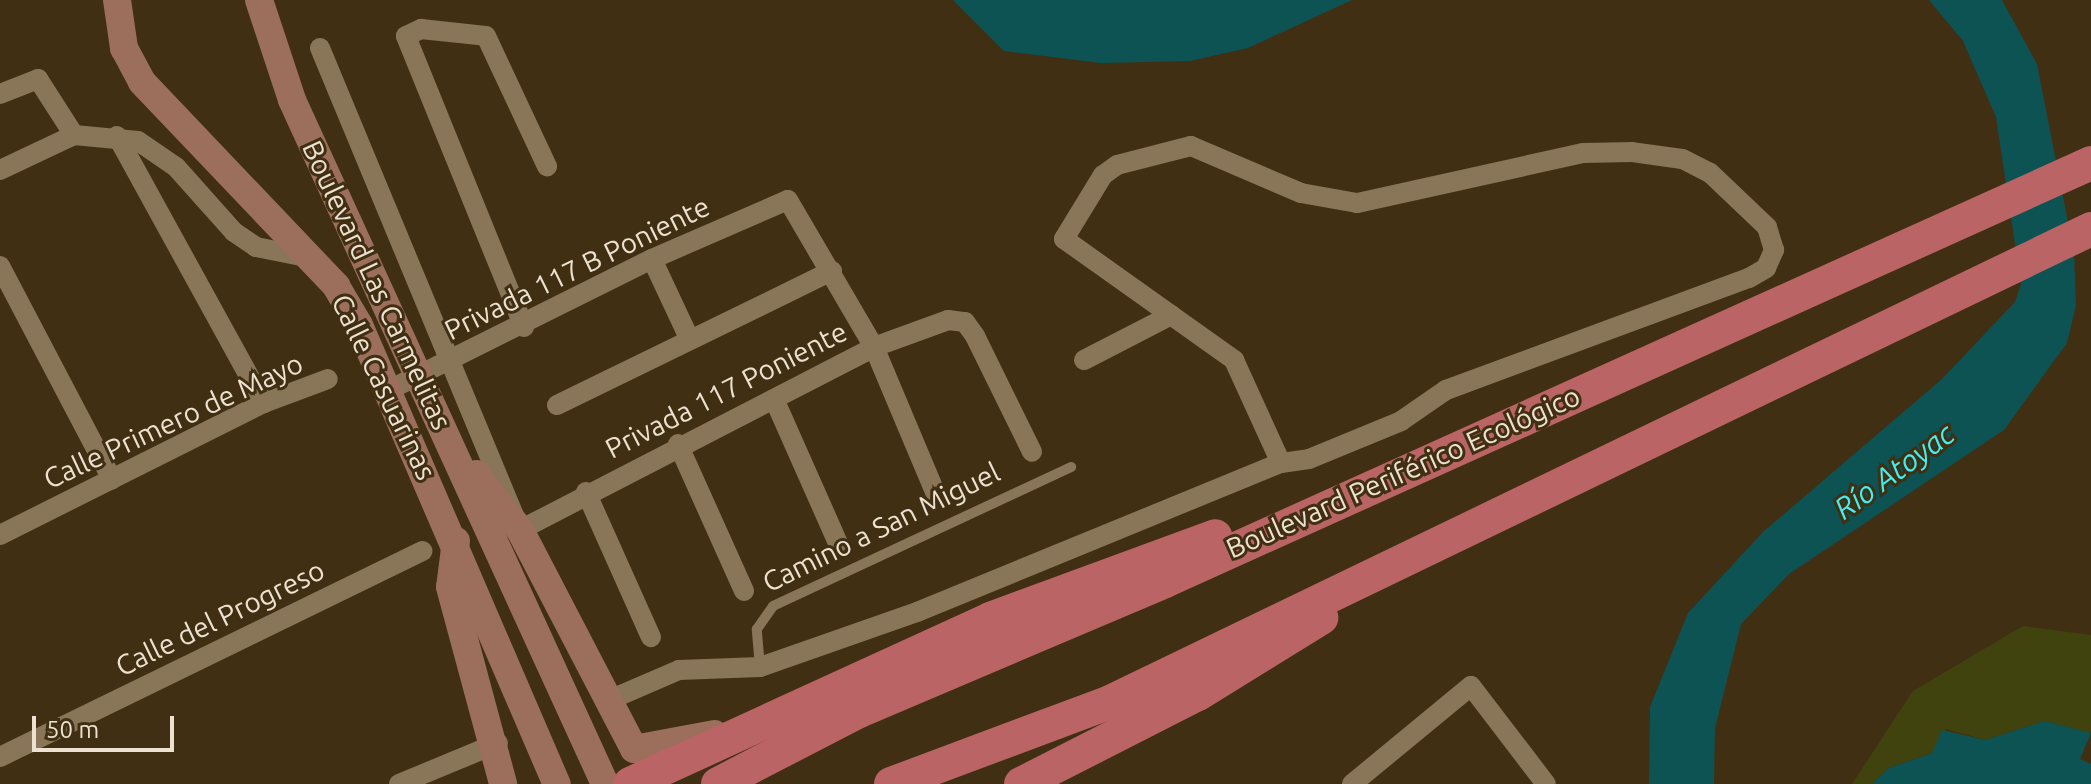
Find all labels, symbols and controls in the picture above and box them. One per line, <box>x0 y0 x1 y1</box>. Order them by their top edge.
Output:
street label: Boulevard Las Carmelitas <box>295 135 459 435</box>
street label: Privada 117 B Poniente <box>439 189 715 347</box>
street label: Calle Casuarinas <box>325 289 443 485</box>
street label: Privada 117 Poniente <box>600 315 852 465</box>
street label: Calle Primero de Mayo <box>38 346 308 496</box>
street label: Boulevard Periférico Ecológico <box>1221 379 1585 565</box>
water label: Río Atoyac <box>1827 415 1961 527</box>
street label: Camino a San Miguel <box>757 455 1005 599</box>
street label: Calle del Progreso <box>110 553 330 683</box>
scale bar <box>36 700 178 750</box>
text: 50 m <box>46 716 99 743</box>

